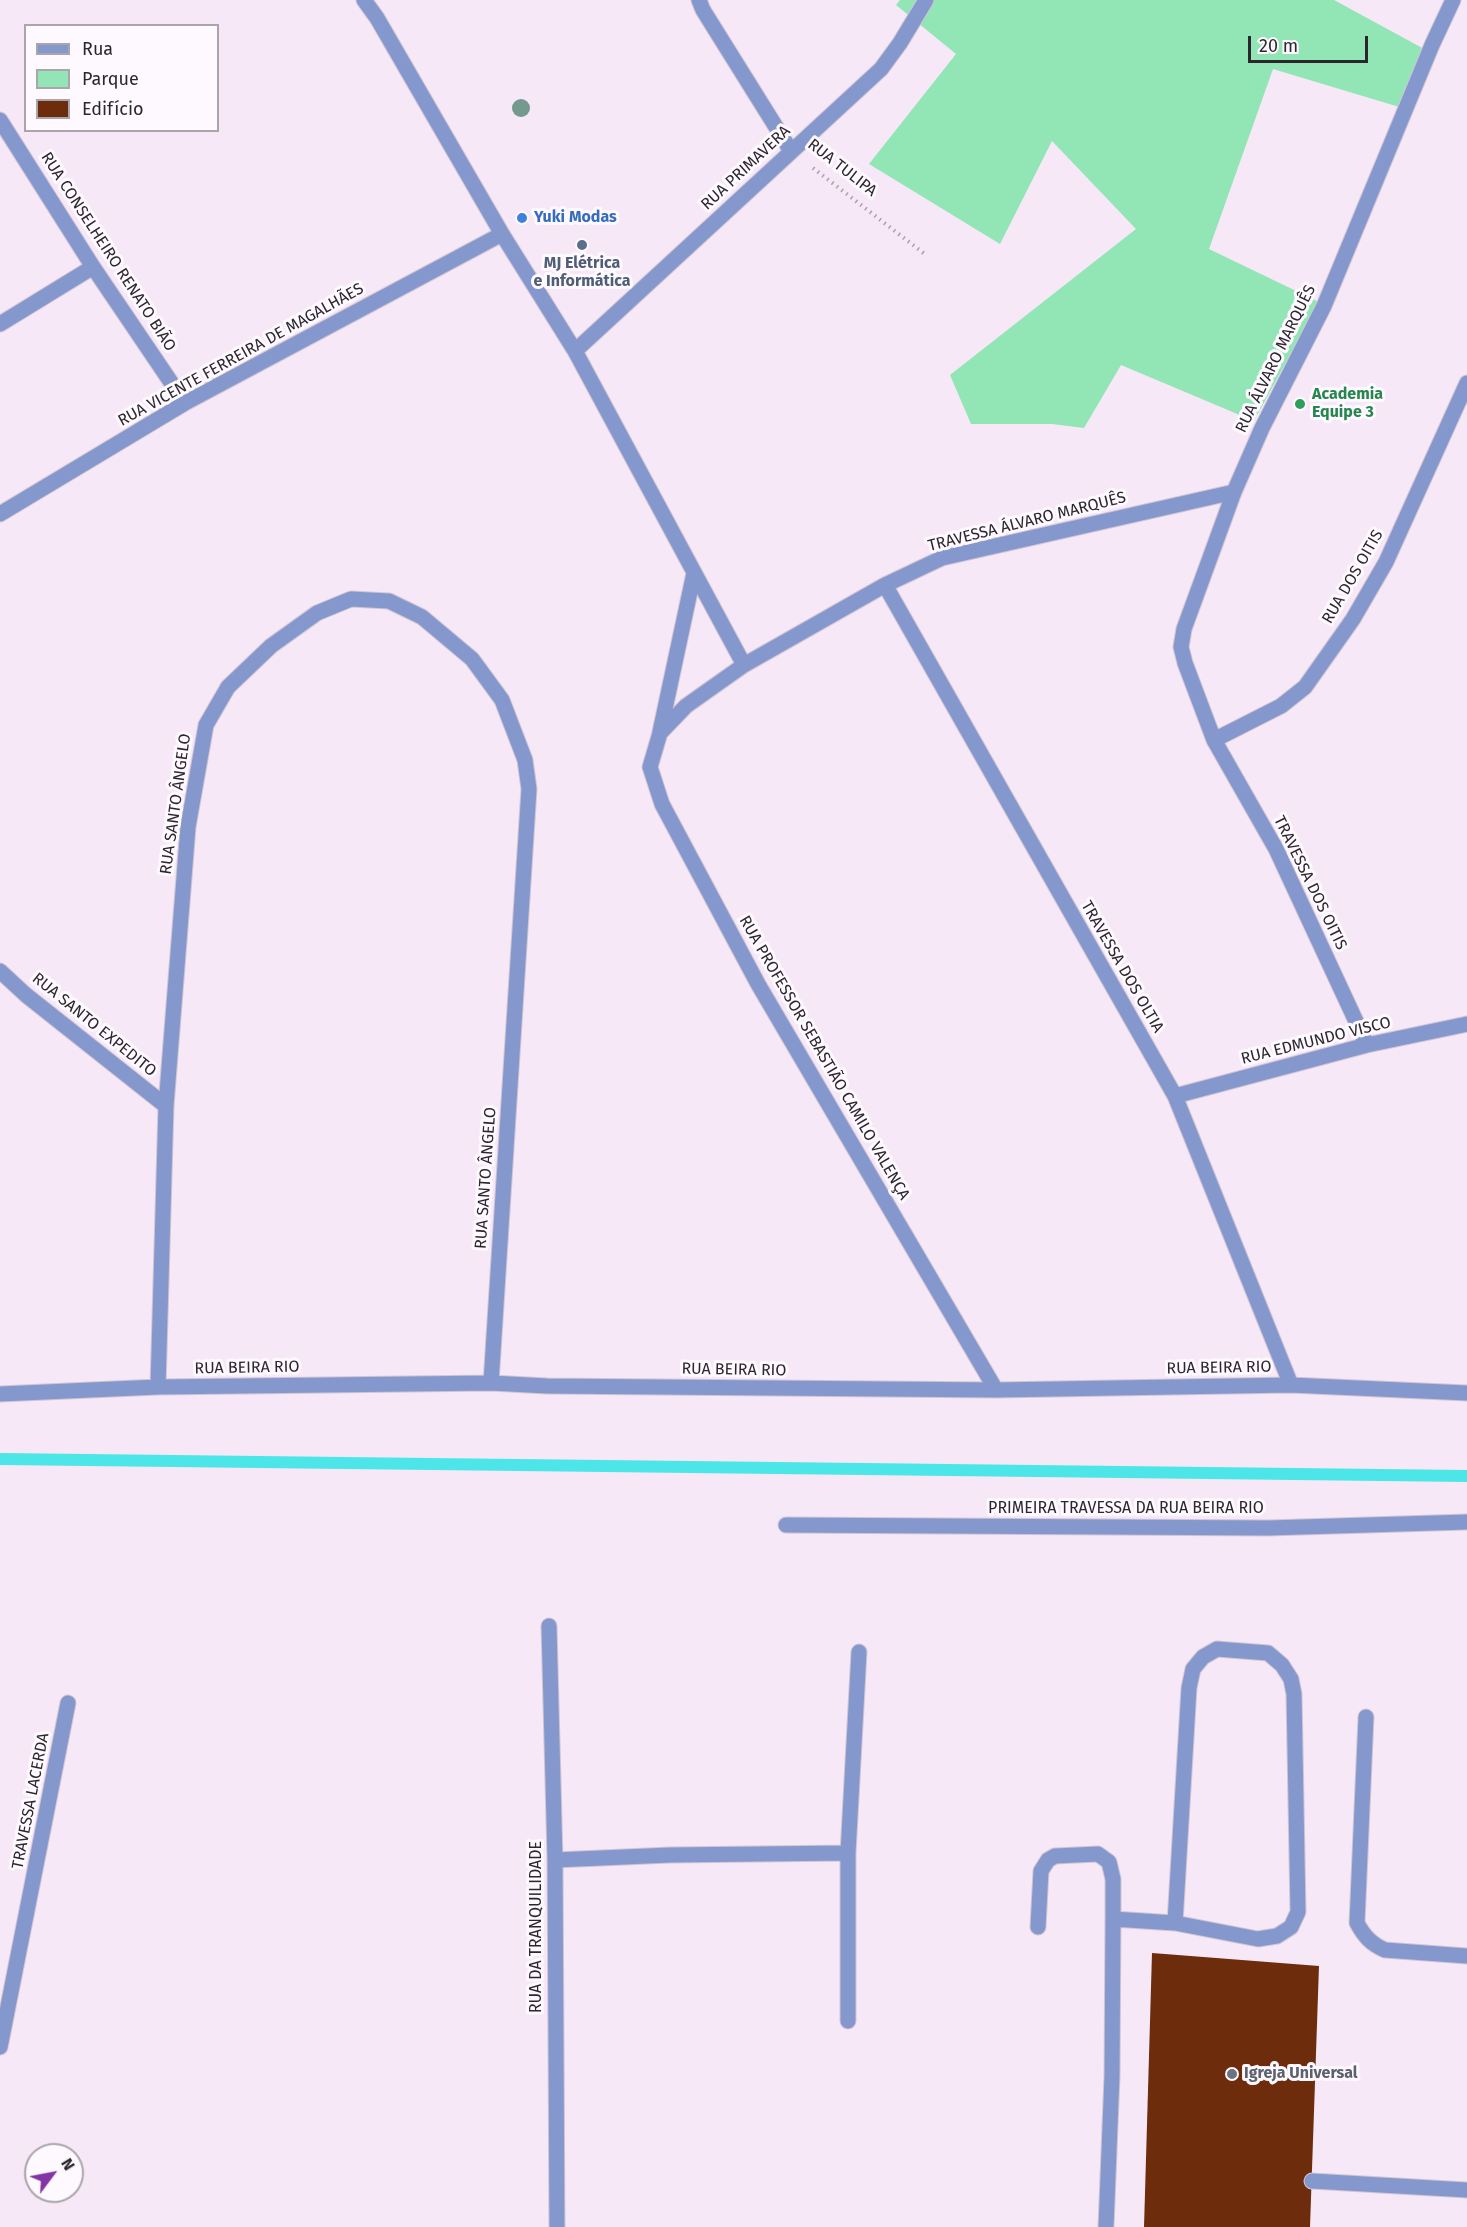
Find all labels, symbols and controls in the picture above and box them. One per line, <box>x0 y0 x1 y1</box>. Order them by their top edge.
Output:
legend <box>24 24 219 132</box>
scale bar <box>1251 24 1371 62</box>
text: 20 m <box>1259 35 1298 57</box>
text: Rua <box>82 38 113 60</box>
text: Parque <box>82 68 139 90</box>
text: Edifício <box>82 98 144 120</box>
street label: RUA PRIMAVERA <box>697 122 795 214</box>
street label: RUA TULIPA <box>804 135 880 201</box>
street label: RUA CONSELHEIRO RENATO BIÃO <box>36 149 180 355</box>
place label: Yuki Modas <box>534 208 617 228</box>
marker: Yuki Modas <box>515 211 529 225</box>
marker: MJ Elétrica e Informática <box>575 238 589 252</box>
place label: MJ Elétrica e Informática <box>533 254 631 292</box>
street label: RUA VICENTE FERREIRA DE MAGALHÃES <box>115 279 367 431</box>
street label: RUA ÁLVARO MARQUÊS <box>1232 282 1320 436</box>
place label: Academia Equipe 3 <box>1312 385 1383 423</box>
marker: Academia Equipe 3 <box>1293 397 1307 411</box>
street label: TRAVESSA ÁLVARO MARQUÊS <box>926 488 1128 556</box>
street label: RUA DOS OITIS <box>1318 527 1388 627</box>
street label: RUA SANTO ÂNGELO <box>157 732 195 876</box>
street label: TRAVESSA DOS OITIS <box>1269 813 1351 953</box>
street label: TRAVESSA DOS OLTIA <box>1076 898 1168 1036</box>
street label: RUA PROFESSOR SEBASTIÃO CAMILO VALENÇA <box>734 913 914 1203</box>
street label: RUA SANTO EXPEDITO <box>28 969 160 1081</box>
street label: RUA EDMUNDO VISCO <box>1239 1013 1393 1069</box>
street label: RUA SANTO ÂNGELO <box>471 1106 501 1250</box>
street label: RUA BEIRA RIO <box>194 1357 300 1379</box>
street label: RUA BEIRA RIO <box>1166 1357 1272 1379</box>
street label: RUA BEIRA RIO <box>681 1359 787 1381</box>
street label: PRIMEIRA TRAVESSA DA RUA BEIRA RIO <box>988 1499 1264 1519</box>
street label: TRAVESSA LACERDA <box>8 1731 54 1871</box>
street label: RUA DA TRANQUILIDADE <box>527 1841 547 2013</box>
place label: Igreja Universal <box>1244 2064 1358 2084</box>
marker: Igreja Universal <box>1225 2067 1239 2081</box>
north arrow <box>24 2143 84 2203</box>
text: N <box>57 2155 79 2174</box>

